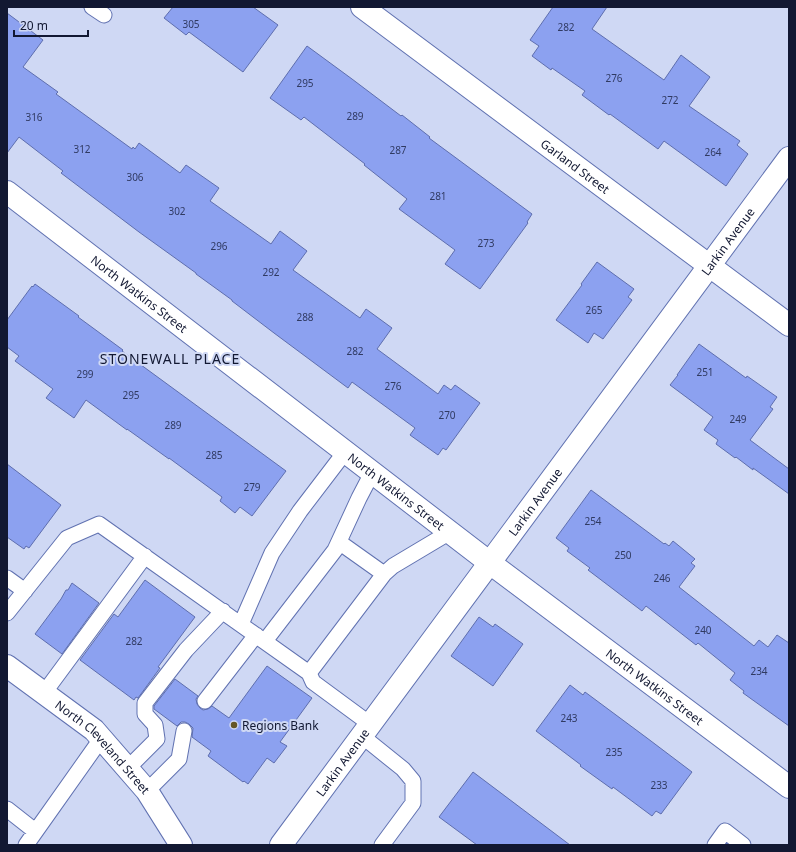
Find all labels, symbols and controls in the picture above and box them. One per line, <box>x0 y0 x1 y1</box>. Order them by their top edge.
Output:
scale bar <box>14 12 88 38</box>
text: 20 m <box>20 17 48 34</box>
house number: 305 <box>182 17 200 31</box>
house number: 282 <box>557 20 575 34</box>
house number: 276 <box>605 71 623 85</box>
house number: 295 <box>296 76 314 90</box>
house number: 272 <box>661 93 679 107</box>
house number: 289 <box>346 109 364 123</box>
house number: 316 <box>25 110 43 124</box>
street label: Garland Street <box>537 135 614 198</box>
house number: 312 <box>73 142 91 156</box>
house number: 287 <box>389 143 407 157</box>
house number: 264 <box>704 145 722 159</box>
house number: 306 <box>126 170 144 184</box>
house number: 281 <box>429 189 447 203</box>
house number: 302 <box>168 204 186 218</box>
street label: Larkin Avenue <box>697 204 758 278</box>
house number: 273 <box>477 236 495 250</box>
house number: 296 <box>210 239 228 253</box>
street label: North Watkins Street <box>88 251 192 337</box>
house number: 292 <box>262 265 280 279</box>
house number: 265 <box>585 303 603 317</box>
house number: 288 <box>296 310 314 324</box>
house number: 282 <box>346 344 364 358</box>
district label: STONEWALL PLACE <box>100 349 240 368</box>
house number: 251 <box>696 365 714 379</box>
house number: 299 <box>76 367 94 381</box>
house number: 276 <box>384 379 402 393</box>
house number: 295 <box>122 388 140 402</box>
house number: 270 <box>438 408 456 422</box>
house number: 249 <box>729 412 747 426</box>
house number: 289 <box>164 418 182 432</box>
house number: 285 <box>205 448 223 462</box>
street label: North Watkins Street <box>345 449 449 534</box>
street label: Larkin Avenue <box>504 464 566 539</box>
house number: 279 <box>243 480 261 494</box>
house number: 254 <box>584 514 602 528</box>
house number: 250 <box>614 548 632 562</box>
house number: 246 <box>653 571 671 585</box>
house number: 240 <box>694 623 712 637</box>
house number: 282 <box>125 634 143 648</box>
street label: North Watkins Street <box>603 644 708 729</box>
house number: 234 <box>750 664 768 678</box>
street label: North Cleveland Street <box>52 696 155 798</box>
house number: 243 <box>560 711 578 725</box>
place label: Regions Bank <box>242 717 319 734</box>
marker: Regions Bank <box>229 720 239 730</box>
street label: Larkin Avenue <box>312 725 373 800</box>
house number: 235 <box>605 745 623 759</box>
house number: 233 <box>650 778 668 792</box>

